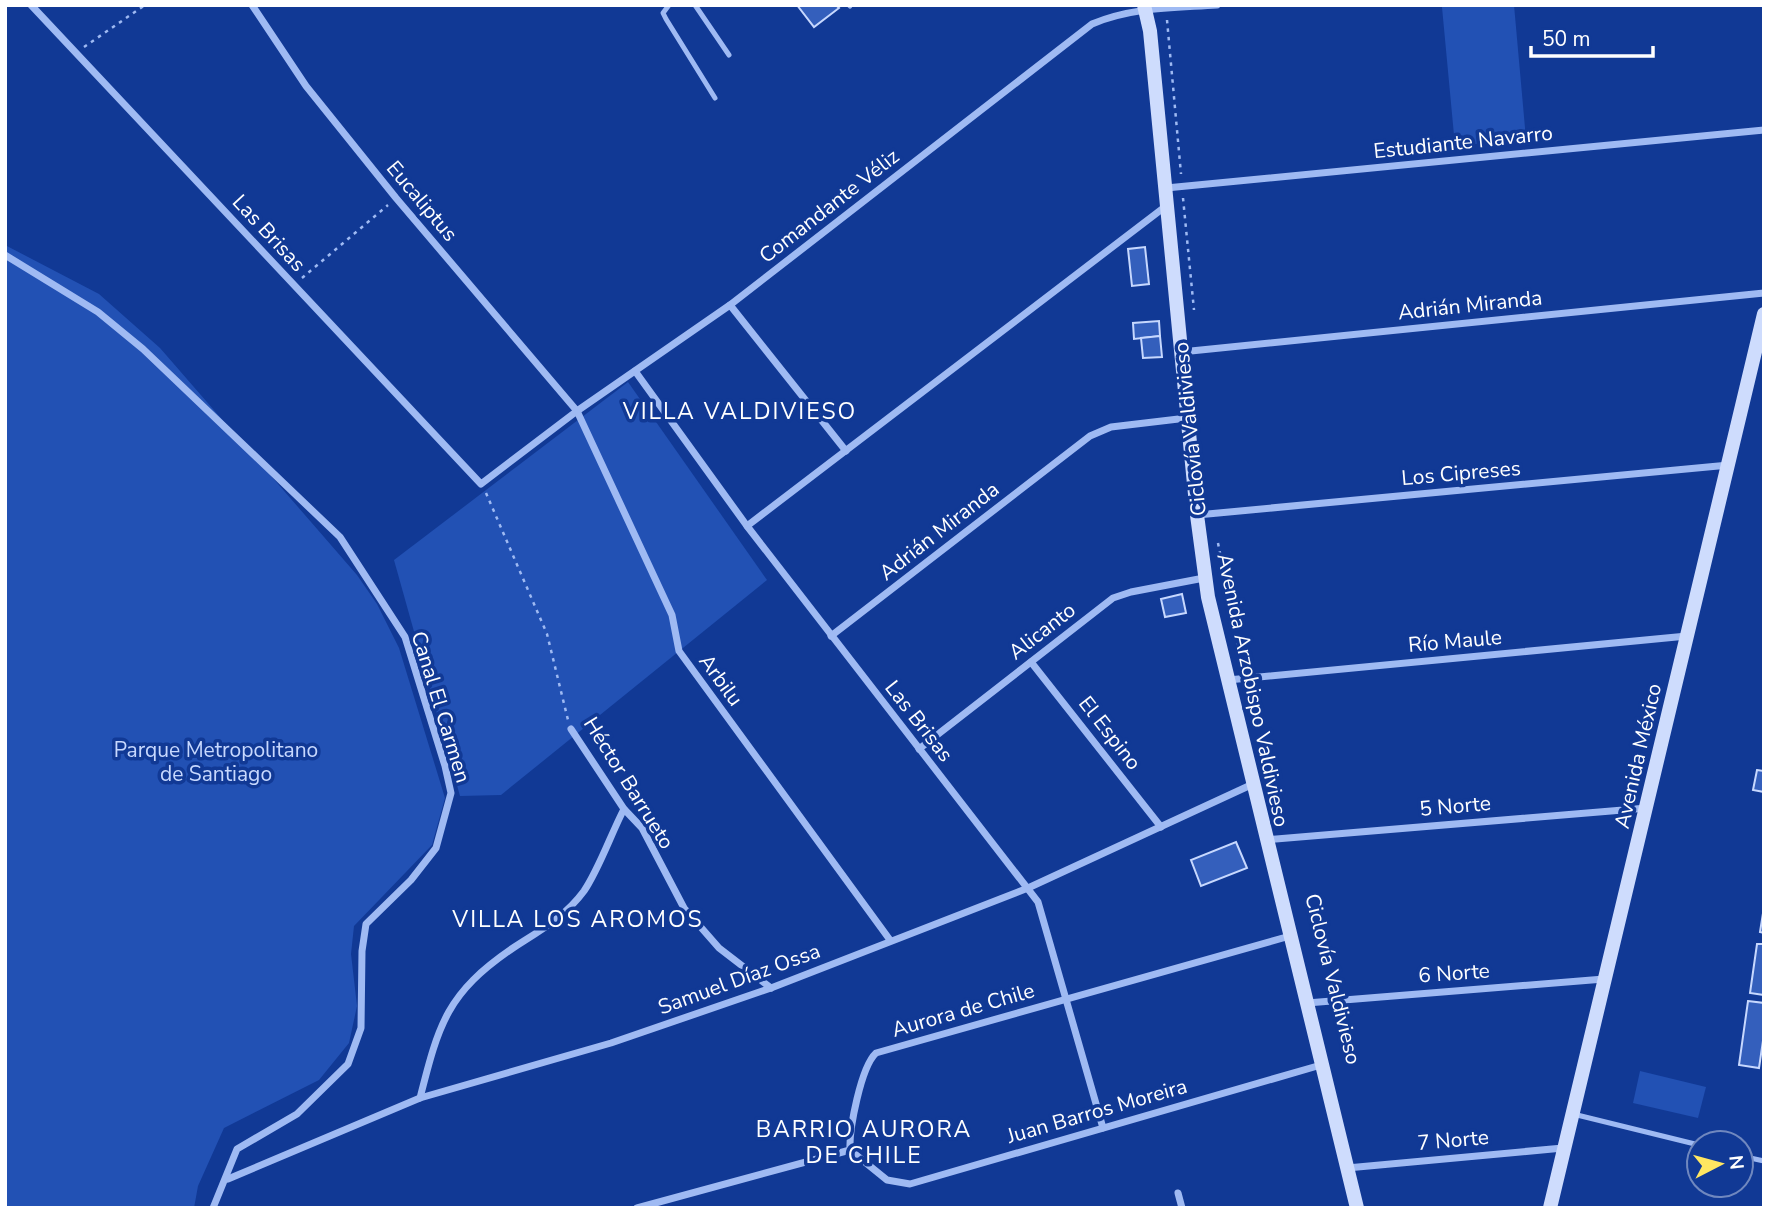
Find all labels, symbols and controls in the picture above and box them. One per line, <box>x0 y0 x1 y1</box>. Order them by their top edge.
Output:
scale bar <box>1531 14 1654 58</box>
text: 50 m <box>1542 25 1591 53</box>
street label: Estudiante Navarro <box>1372 119 1554 165</box>
street label: Comandante Véliz <box>753 142 905 270</box>
street label: Eucaliptus <box>380 155 464 247</box>
street label: Las Brisas <box>226 188 312 278</box>
street label: Adrián Miranda <box>1396 284 1544 326</box>
street label: Ciclovía Valdivieso <box>1167 341 1213 517</box>
district label: VILLA VALDIVIESO <box>622 396 857 427</box>
street label: Los Cipreses <box>1400 454 1522 492</box>
street label: Adrián Miranda <box>873 475 1005 587</box>
street label: Avenida Arzobispo Valdivieso <box>1210 551 1296 829</box>
street label: Alicanto <box>1003 596 1081 666</box>
street label: Río Maule <box>1407 623 1503 659</box>
street label: Canal El Carmen <box>405 628 477 786</box>
street label: Arbilu <box>693 648 749 712</box>
street label: Las Brisas <box>878 675 960 767</box>
street label: Avenida México <box>1608 681 1668 831</box>
street label: El Espino <box>1072 690 1148 776</box>
street label: Héctor Barrueto <box>577 712 681 854</box>
park label: Parque Metropolitano de Santiago <box>114 736 318 788</box>
street label: 5 Norte <box>1418 789 1492 823</box>
street label: Ciclovía Valdivieso <box>1298 891 1368 1067</box>
district label: VILLA LOS AROMOS <box>451 904 704 935</box>
street label: Samuel Díaz Ossa <box>654 937 824 1021</box>
street label: 6 Norte <box>1417 957 1491 989</box>
street label: Aurora de Chile <box>888 976 1038 1044</box>
street label: Juan Barros Moreira <box>1003 1072 1190 1150</box>
district label: BARRIO AURORA DE CHILE <box>756 1114 972 1171</box>
street label: 7 Norte <box>1416 1123 1490 1157</box>
north arrow <box>1685 1129 1755 1199</box>
text: N <box>1722 1154 1750 1171</box>

